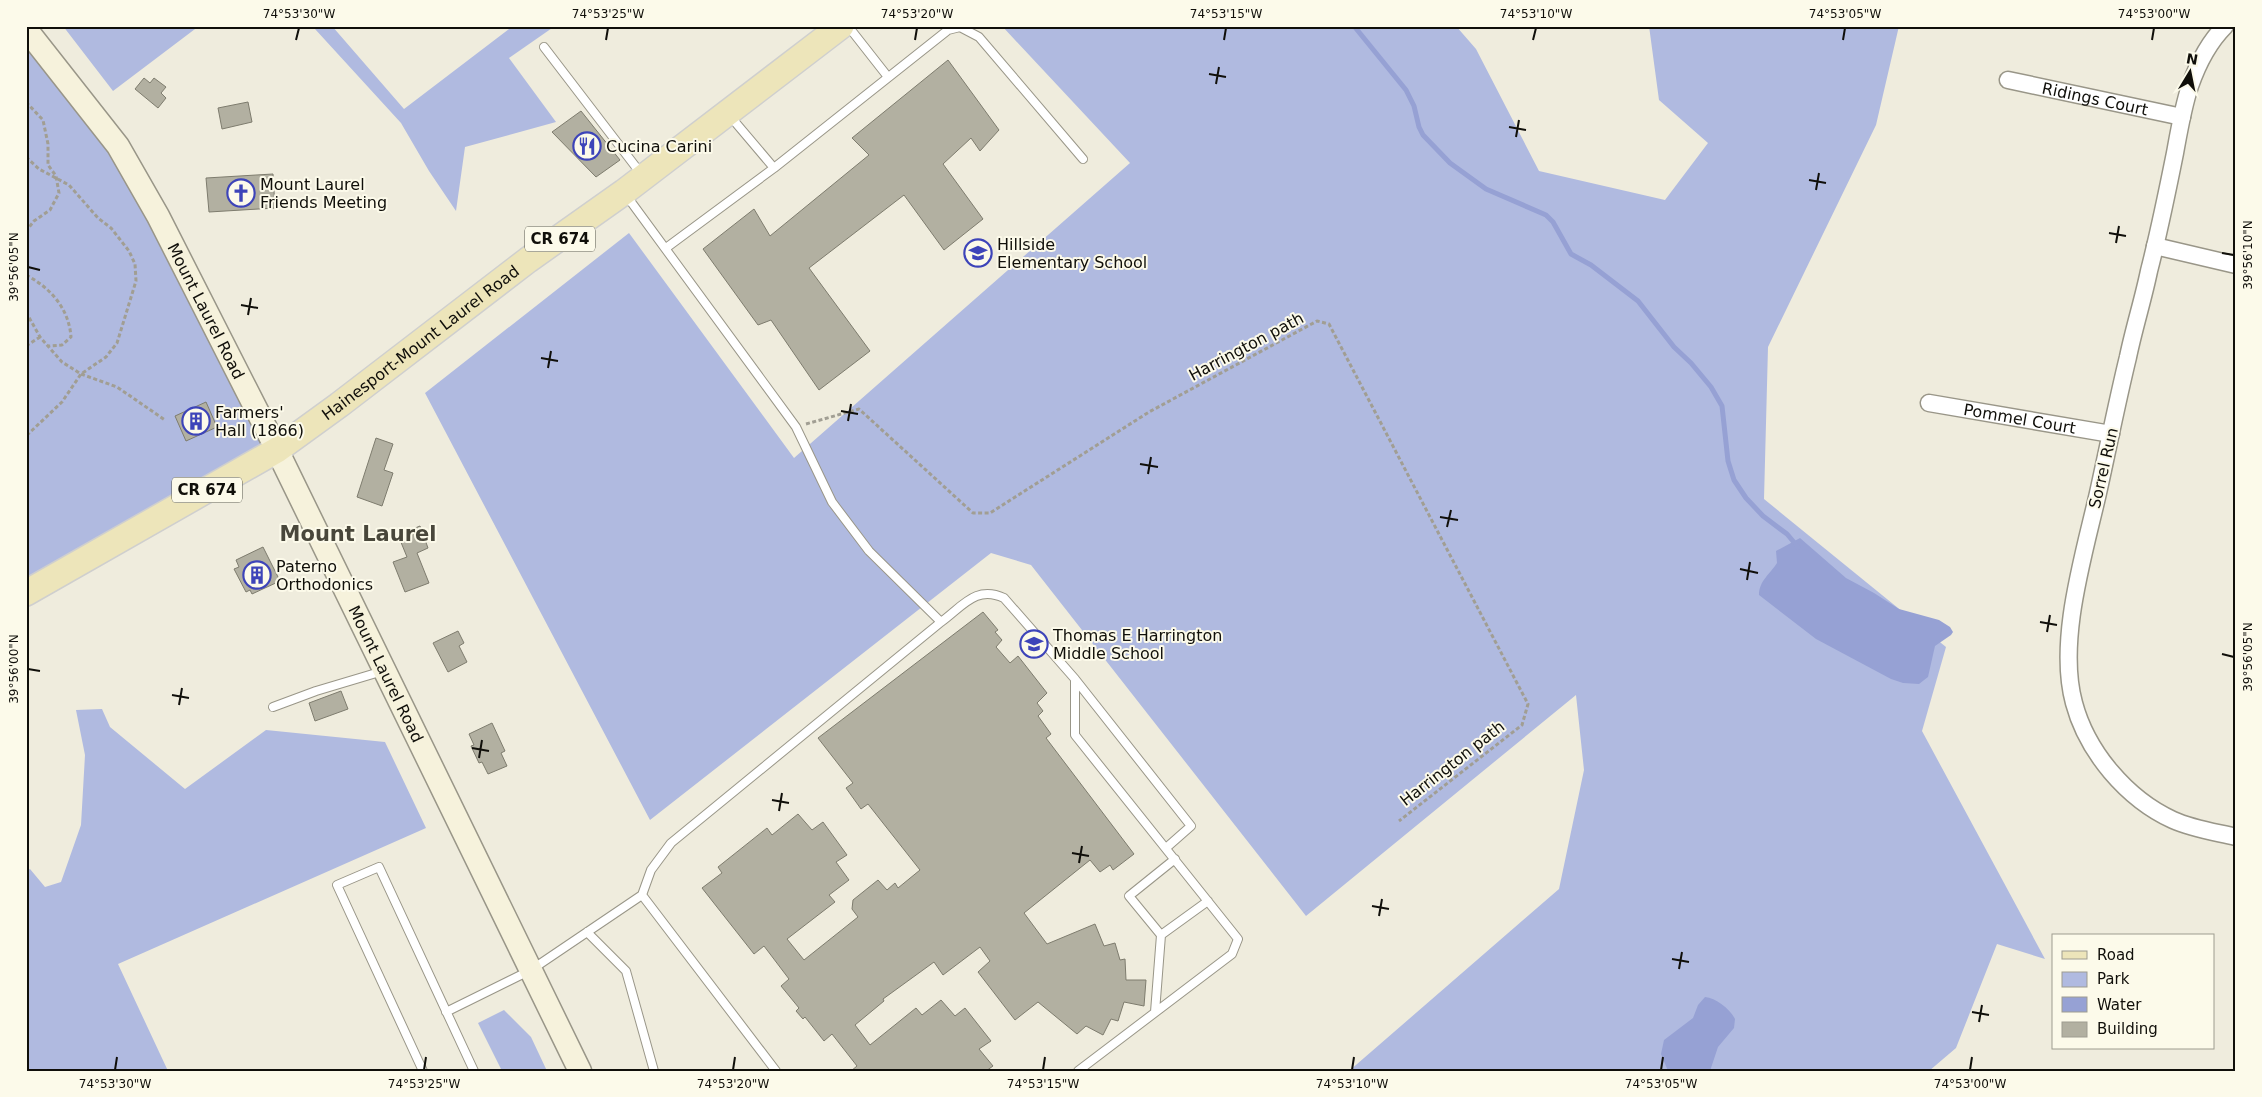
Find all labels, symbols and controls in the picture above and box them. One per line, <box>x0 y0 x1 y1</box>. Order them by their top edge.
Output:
text: 74°53'30"W <box>263 7 335 21</box>
text: 74°53'25"W <box>572 7 644 21</box>
text: 74°53'20"W <box>881 7 953 21</box>
text: 74°53'15"W <box>1190 7 1262 21</box>
text: 74°53'10"W <box>1500 7 1572 21</box>
text: 74°53'05"W <box>1809 7 1881 21</box>
text: 74°53'00"W <box>2118 7 2190 21</box>
north arrow <box>2164 48 2214 98</box>
text: N <box>2185 50 2199 68</box>
street label: Ridings Court <box>2040 78 2150 120</box>
restaurant icon: Cucina Carini <box>572 131 602 161</box>
place label: Cucina Carini <box>606 137 712 156</box>
place label: Mount Laurel Friends Meeting <box>260 175 387 212</box>
church icon: Mount Laurel Friends Meeting <box>226 178 256 208</box>
text: 39°56'10"N <box>2241 220 2255 290</box>
road number: CR 674 <box>525 226 595 252</box>
text: 39°56'05"N <box>7 232 21 302</box>
place label: Hillside Elementary School <box>997 235 1147 272</box>
school or university icon: Hillside Elementary School <box>963 238 993 268</box>
street label: Mount Laurel Road <box>163 240 248 382</box>
street label: Hainesport-Mount Laurel Road <box>318 261 523 424</box>
street label: Harrington path <box>1186 308 1307 385</box>
street label: Pommel Court <box>1962 400 2077 438</box>
place label: Farmers' Hall (1866) <box>215 403 304 440</box>
building icon: Farmers' Hall (1866) <box>181 406 211 436</box>
street label: Sorrel Run <box>2085 426 2122 510</box>
road number: CR 674 <box>172 478 242 502</box>
district label: Mount Laurel <box>280 522 436 546</box>
place label: Paterno Orthodonics <box>276 557 373 594</box>
building icon: Paterno Orthodonics <box>242 560 272 590</box>
street label: Mount Laurel Road <box>344 602 427 746</box>
text: 39°56'05"N <box>2241 622 2255 692</box>
place label: Thomas E Harrington Middle School <box>1052 626 1222 663</box>
school or university icon: Thomas E Harrington Middle School <box>1019 629 1049 659</box>
text: 39°56'00"N <box>7 634 21 704</box>
street label: Harrington path <box>1396 717 1508 810</box>
legend <box>2052 934 2214 1050</box>
text: Road <box>2097 946 2135 964</box>
text: Park <box>2097 970 2130 988</box>
text: Water <box>2097 996 2142 1014</box>
text: Building <box>2097 1020 2158 1038</box>
text: 74°53'30"W <box>79 1077 151 1091</box>
text: 74°53'25"W <box>388 1077 460 1091</box>
text: 74°53'20"W <box>697 1077 769 1091</box>
text: 74°53'15"W <box>1007 1077 1079 1091</box>
text: 74°53'10"W <box>1316 1077 1388 1091</box>
text: 74°53'05"W <box>1625 1077 1697 1091</box>
text: 74°53'00"W <box>1934 1077 2006 1091</box>

